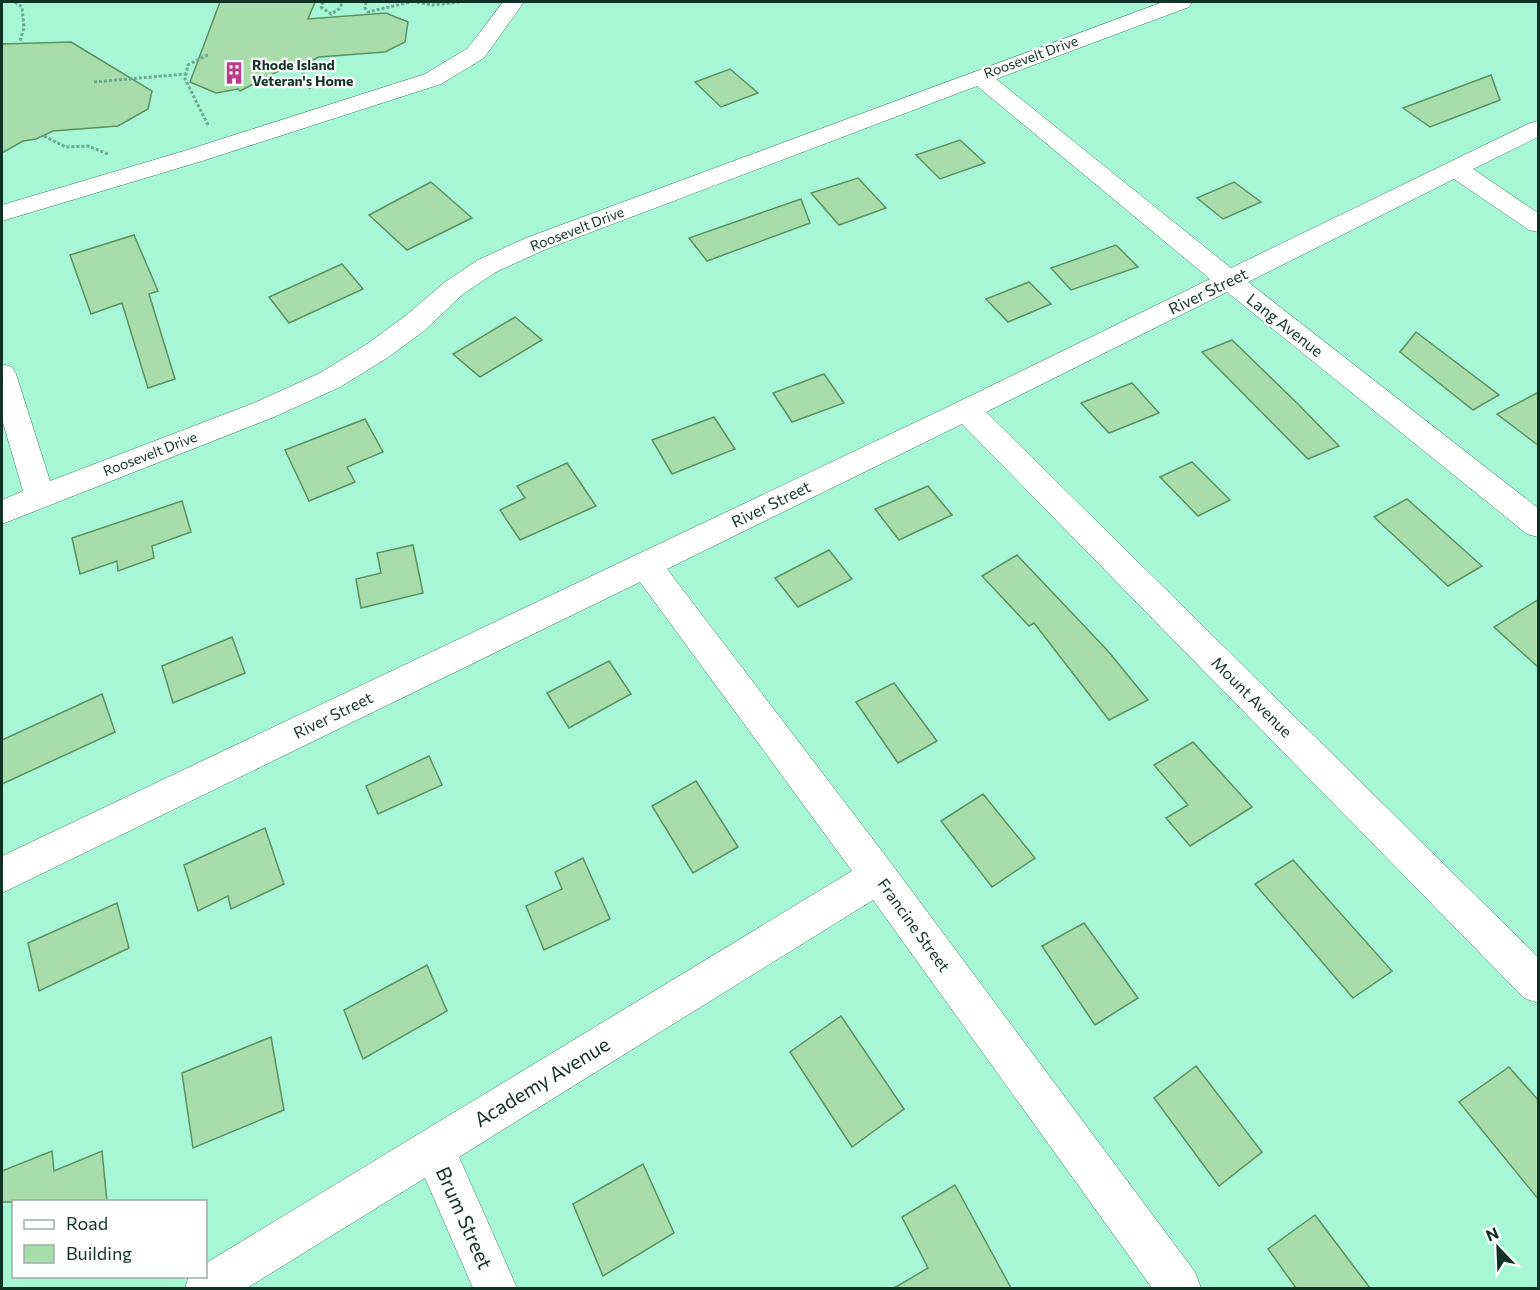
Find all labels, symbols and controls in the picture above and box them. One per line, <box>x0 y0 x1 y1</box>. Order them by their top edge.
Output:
street label: Roosevelt Drive <box>981 32 1080 81</box>
place label: Rhode Island Veteran's Home <box>252 56 353 89</box>
building icon: Rhode Island Veteran's Home <box>221 60 247 86</box>
street label: Roosevelt Drive <box>527 203 626 254</box>
street label: River Street <box>1165 263 1251 318</box>
street label: Lang Avenue <box>1243 289 1327 360</box>
street label: Roosevelt Drive <box>100 428 199 479</box>
street label: River Street <box>728 476 814 531</box>
street label: Mount Avenue <box>1208 652 1297 741</box>
street label: River Street <box>290 687 376 742</box>
street label: Francine Street <box>874 874 955 975</box>
street label: Academy Avenue <box>469 1031 614 1131</box>
street label: Brum Street <box>432 1163 498 1273</box>
legend <box>12 1200 207 1278</box>
text: Road <box>66 1212 108 1234</box>
north arrow <box>1468 1218 1528 1278</box>
text: N <box>1483 1223 1501 1245</box>
text: Building <box>66 1242 132 1264</box>

